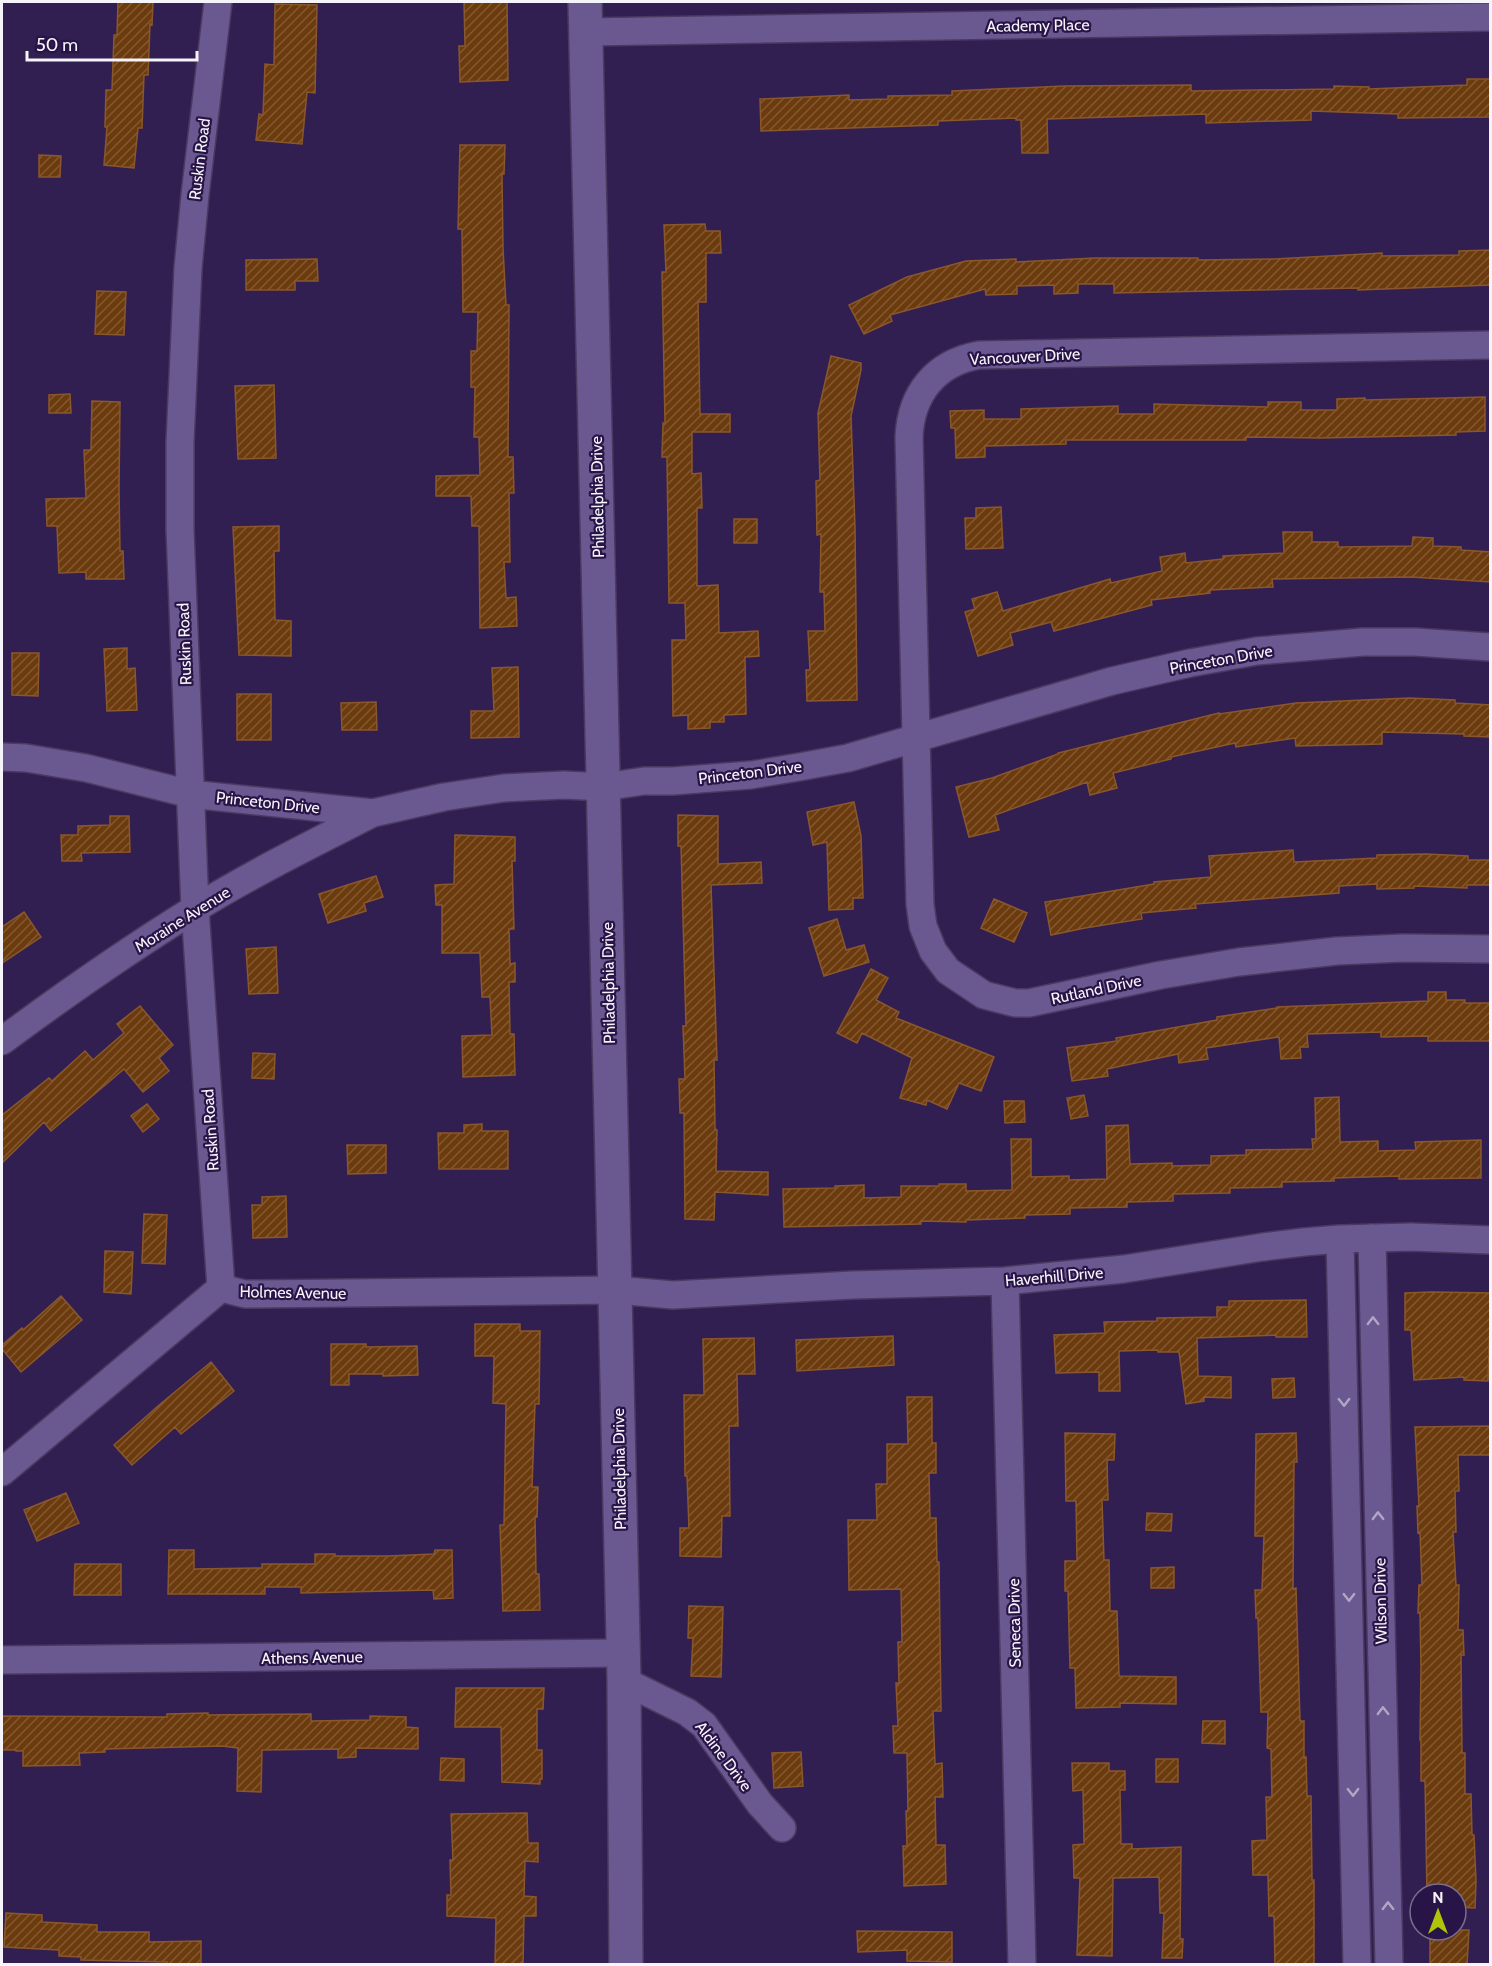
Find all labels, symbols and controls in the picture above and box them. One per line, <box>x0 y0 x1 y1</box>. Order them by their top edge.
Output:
street label: Academy Place <box>986 15 1090 36</box>
scale bar <box>27 24 196 62</box>
text: 50 m <box>36 34 78 56</box>
street label: Ruskin Road <box>185 117 214 201</box>
street label: Vancouver Drive <box>969 344 1081 369</box>
street label: Philadelphia Drive <box>587 436 608 558</box>
street label: Ruskin Road <box>174 603 195 685</box>
street label: Princeton Drive <box>1168 641 1274 678</box>
street label: Princeton Drive <box>697 757 803 788</box>
street label: Princeton Drive <box>215 788 321 817</box>
street label: Moraine Avenue <box>131 882 234 956</box>
street label: Philadelphia Drive <box>598 922 619 1044</box>
street label: Rutland Drive <box>1049 971 1143 1008</box>
street label: Ruskin Road <box>198 1088 223 1172</box>
street label: Haverhill Drive <box>1004 1263 1104 1290</box>
street label: Holmes Avenue <box>239 1282 347 1303</box>
one-way arrow <box>1367 1317 1380 1326</box>
one-way arrow <box>1338 1398 1350 1407</box>
street label: Philadelphia Drive <box>609 1408 630 1530</box>
one-way arrow <box>1372 1512 1384 1521</box>
street label: Wilson Drive <box>1370 1558 1391 1644</box>
street label: Seneca Drive <box>1004 1578 1025 1668</box>
one-way arrow <box>1342 1593 1355 1602</box>
street label: Athens Avenue <box>261 1647 363 1668</box>
one-way arrow <box>1377 1707 1389 1716</box>
street label: Aldine Drive <box>691 1718 756 1795</box>
one-way arrow <box>1347 1788 1359 1797</box>
north arrow <box>1408 1882 1468 1942</box>
text: N <box>1432 1888 1444 1907</box>
one-way arrow <box>1381 1902 1394 1911</box>

